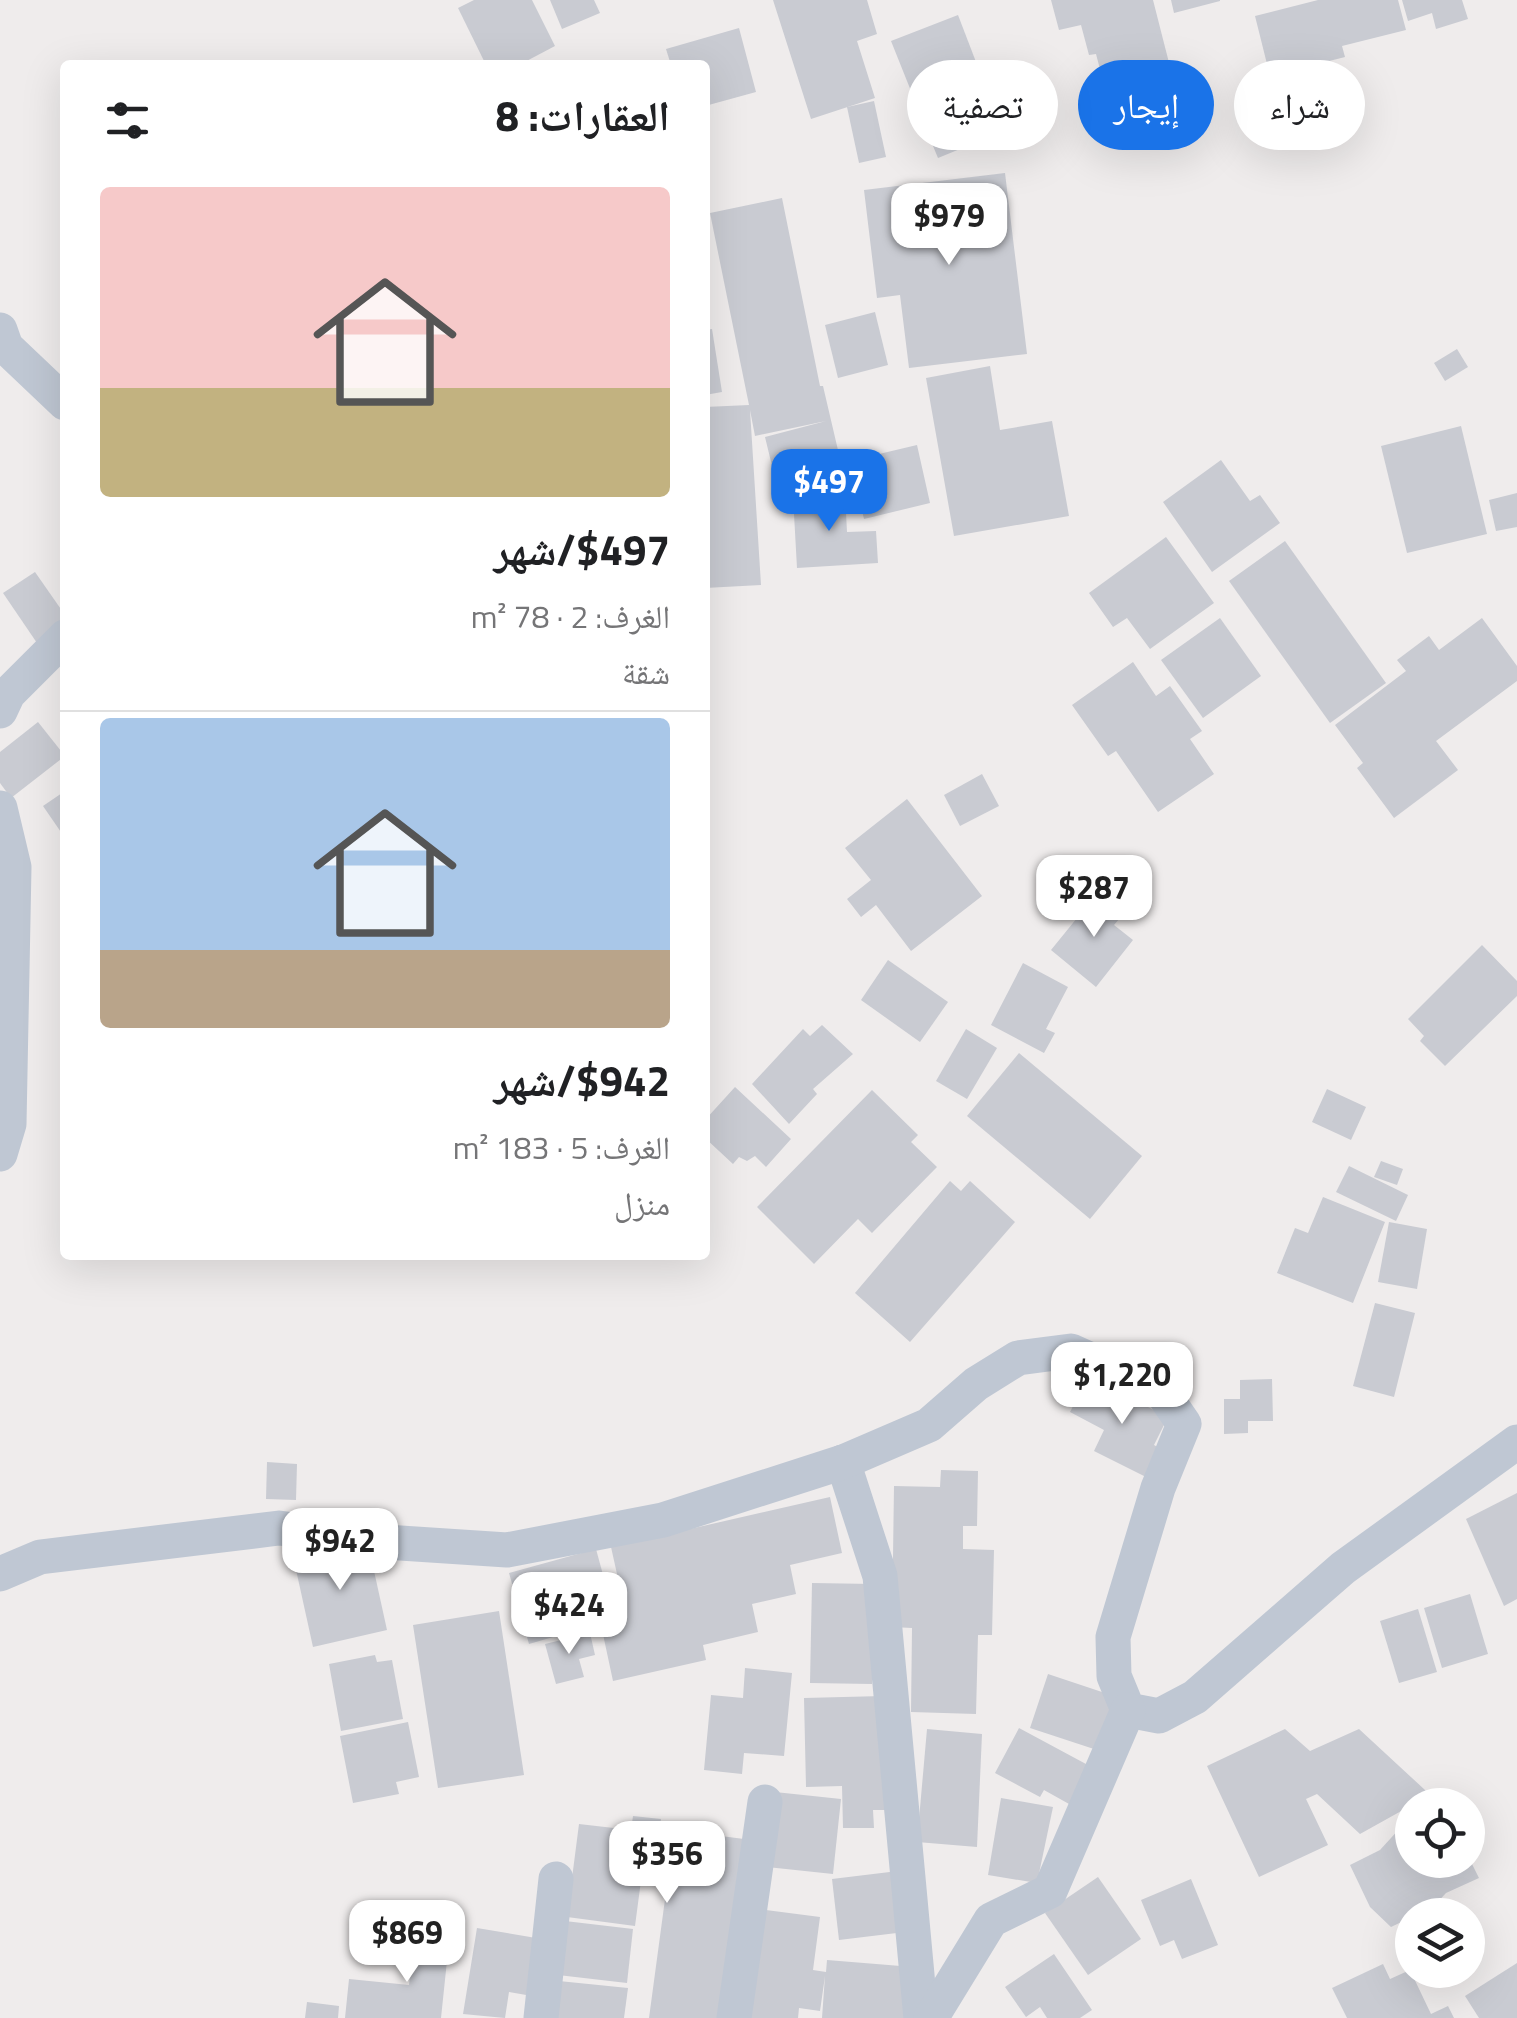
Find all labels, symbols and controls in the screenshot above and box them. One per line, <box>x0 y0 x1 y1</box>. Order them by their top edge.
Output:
chip: تصفية <box>907 60 1058 150</box>
chip: إيجار <box>1078 60 1214 150</box>
chip: شراء <box>1234 60 1365 150</box>
text: العقارات: 8 <box>496 83 670 147</box>
icon: filters <box>100 93 155 148</box>
pin: $979 <box>890 183 1008 268</box>
text: $979 <box>913 191 985 239</box>
icon: home <box>295 252 475 432</box>
pin: $497 <box>770 449 888 534</box>
text: $497 <box>793 457 865 505</box>
text: $497/شهر <box>494 517 670 581</box>
text: الغرف: 2 · 78 m² <box>471 592 670 640</box>
text: شقة <box>622 648 670 696</box>
icon: home <box>295 783 475 963</box>
pin: $287 <box>1035 855 1153 940</box>
text: $287 <box>1058 863 1130 911</box>
text: $942/شهر <box>494 1048 670 1112</box>
text: الغرف: 5 · 183 m² <box>453 1123 670 1171</box>
text: منزل <box>614 1179 670 1227</box>
pin: $1,220 <box>1041 1342 1203 1427</box>
text: $1,220 <box>1073 1350 1171 1398</box>
pin: $942 <box>281 1508 399 1593</box>
text: $942 <box>304 1516 376 1564</box>
pin: $424 <box>510 1572 628 1657</box>
text: $424 <box>533 1580 605 1628</box>
map controls <box>1395 1788 1485 1988</box>
button: locate <box>1395 1788 1485 1878</box>
pin: $356 <box>608 1821 726 1906</box>
text: $356 <box>631 1829 703 1877</box>
button: layers <box>1395 1898 1485 1988</box>
pin: $869 <box>348 1900 466 1985</box>
text: $869 <box>371 1908 443 1956</box>

